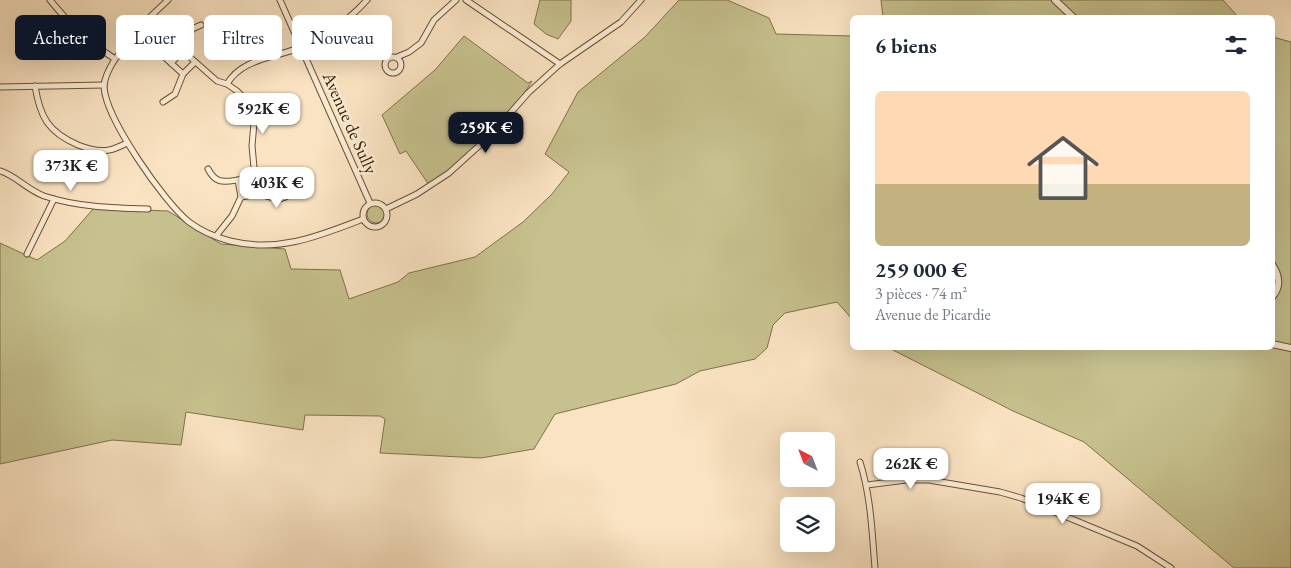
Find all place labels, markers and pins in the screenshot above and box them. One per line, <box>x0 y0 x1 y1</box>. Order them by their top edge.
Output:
pin: 592K € <box>222 92 304 135</box>
pin: 259K € <box>445 112 527 154</box>
pin: 373K € <box>30 150 112 192</box>
pin: 403K € <box>236 166 318 209</box>
pin: 262K € <box>870 448 952 490</box>
pin: 194K € <box>1022 482 1104 525</box>

